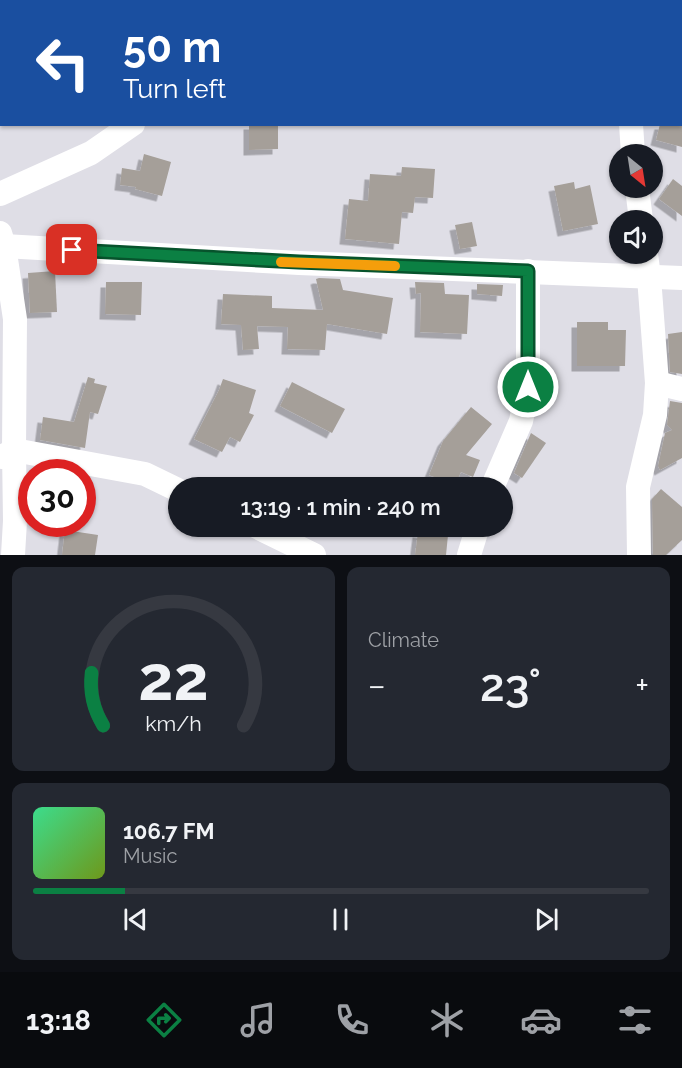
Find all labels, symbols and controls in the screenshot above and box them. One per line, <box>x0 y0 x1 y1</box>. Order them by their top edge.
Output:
text: 50 m <box>123 23 221 72</box>
icon: left <box>24 24 102 102</box>
text: Turn left <box>123 73 226 104</box>
north arrow <box>609 144 663 198</box>
map controls <box>609 144 663 264</box>
button: sound <box>609 210 663 264</box>
pin <box>46 224 97 275</box>
icon: arrive <box>55 233 88 266</box>
position arrow <box>496 355 560 419</box>
speed limit sign: 30 <box>18 459 96 537</box>
text: 13:19 · 1 min · 240 m <box>240 494 441 520</box>
text: Climate <box>368 628 439 652</box>
text: 22 <box>138 641 209 715</box>
text: 23° <box>480 659 541 712</box>
text: − <box>368 666 386 705</box>
text: + <box>635 666 649 705</box>
text: km/h <box>145 711 202 736</box>
text: 106.7 FM <box>123 818 215 844</box>
text: Music <box>123 844 177 868</box>
icon: previous <box>119 903 152 936</box>
icon: pause <box>324 903 357 936</box>
icon: next <box>530 903 563 936</box>
icon: directions <box>143 999 185 1041</box>
icon: music <box>237 999 279 1041</box>
icon: phone <box>331 999 373 1041</box>
icon: climate <box>426 999 468 1041</box>
icon: car <box>520 999 562 1041</box>
icon: filters <box>614 999 656 1041</box>
text: 13:18 <box>26 1005 91 1036</box>

